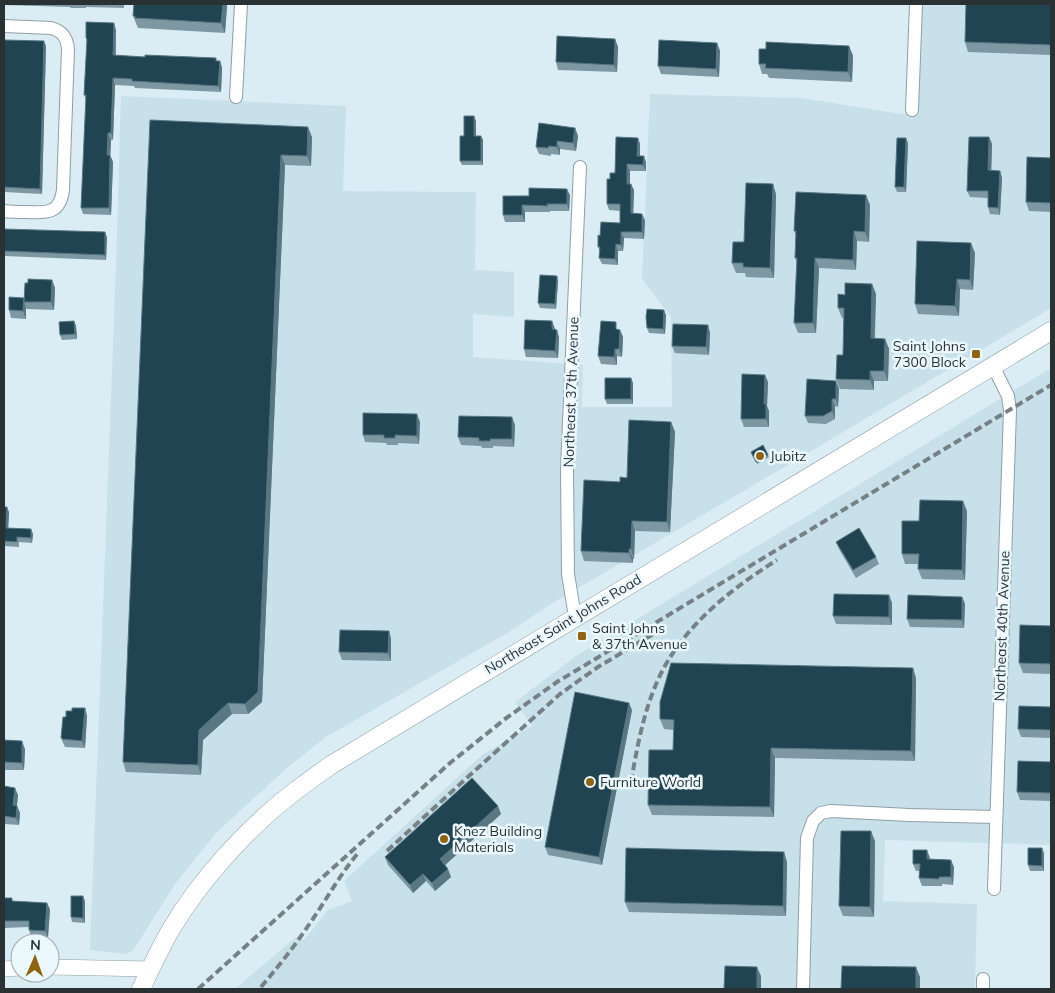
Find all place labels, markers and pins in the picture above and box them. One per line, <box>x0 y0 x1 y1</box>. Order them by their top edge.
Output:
place label: Saint Johns 7300 Block <box>893 337 967 371</box>
marker: Saint Johns 7300 Block <box>970 348 982 360</box>
place label: Jubitz <box>770 447 807 465</box>
marker: Jubitz <box>754 450 766 462</box>
place label: Saint Johns & 37th Avenue <box>592 619 687 653</box>
marker: Saint Johns & 37th Avenue <box>576 630 588 642</box>
place label: Furniture World <box>600 773 701 791</box>
marker: Furniture World <box>584 776 596 788</box>
place label: Knez Building Materials <box>454 822 542 856</box>
marker: Knez Building Materials <box>438 833 450 845</box>

